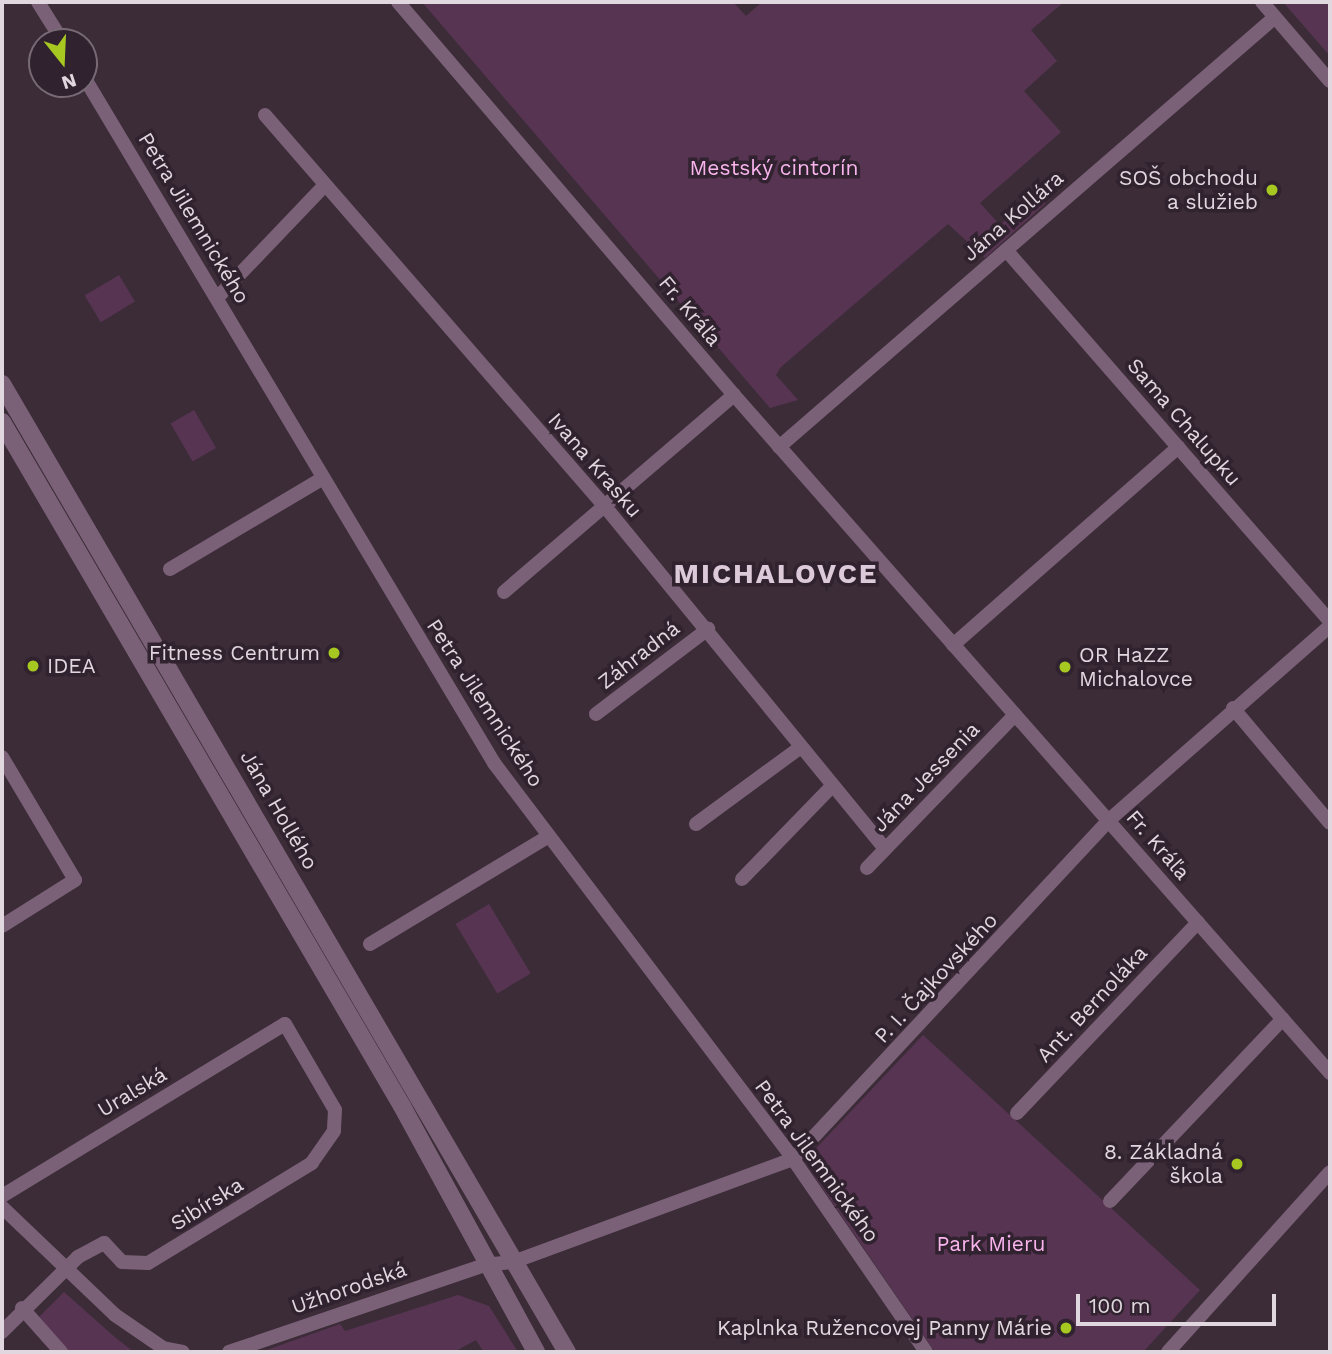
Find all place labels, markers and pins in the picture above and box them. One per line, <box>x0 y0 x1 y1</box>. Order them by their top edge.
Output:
place label: SOŠ obchodu a služieb <box>1119 165 1258 215</box>
marker: SOŠ obchodu a služieb <box>1264 182 1280 198</box>
place label: Fitness Centrum <box>149 640 320 666</box>
place label: OR HaZZ Michalovce <box>1079 642 1193 692</box>
marker: Fitness Centrum <box>326 645 342 661</box>
place label: IDEA <box>47 653 96 679</box>
marker: IDEA <box>25 658 41 674</box>
marker: OR HaZZ Michalovce <box>1057 659 1073 675</box>
place label: 8. Základná škola <box>1104 1139 1223 1189</box>
marker: 8. Základná škola <box>1229 1156 1245 1172</box>
place label: Kaplnka Ružencovej Panny Márie <box>716 1315 1052 1341</box>
marker: Kaplnka Ružencovej Panny Márie <box>1058 1320 1074 1336</box>

